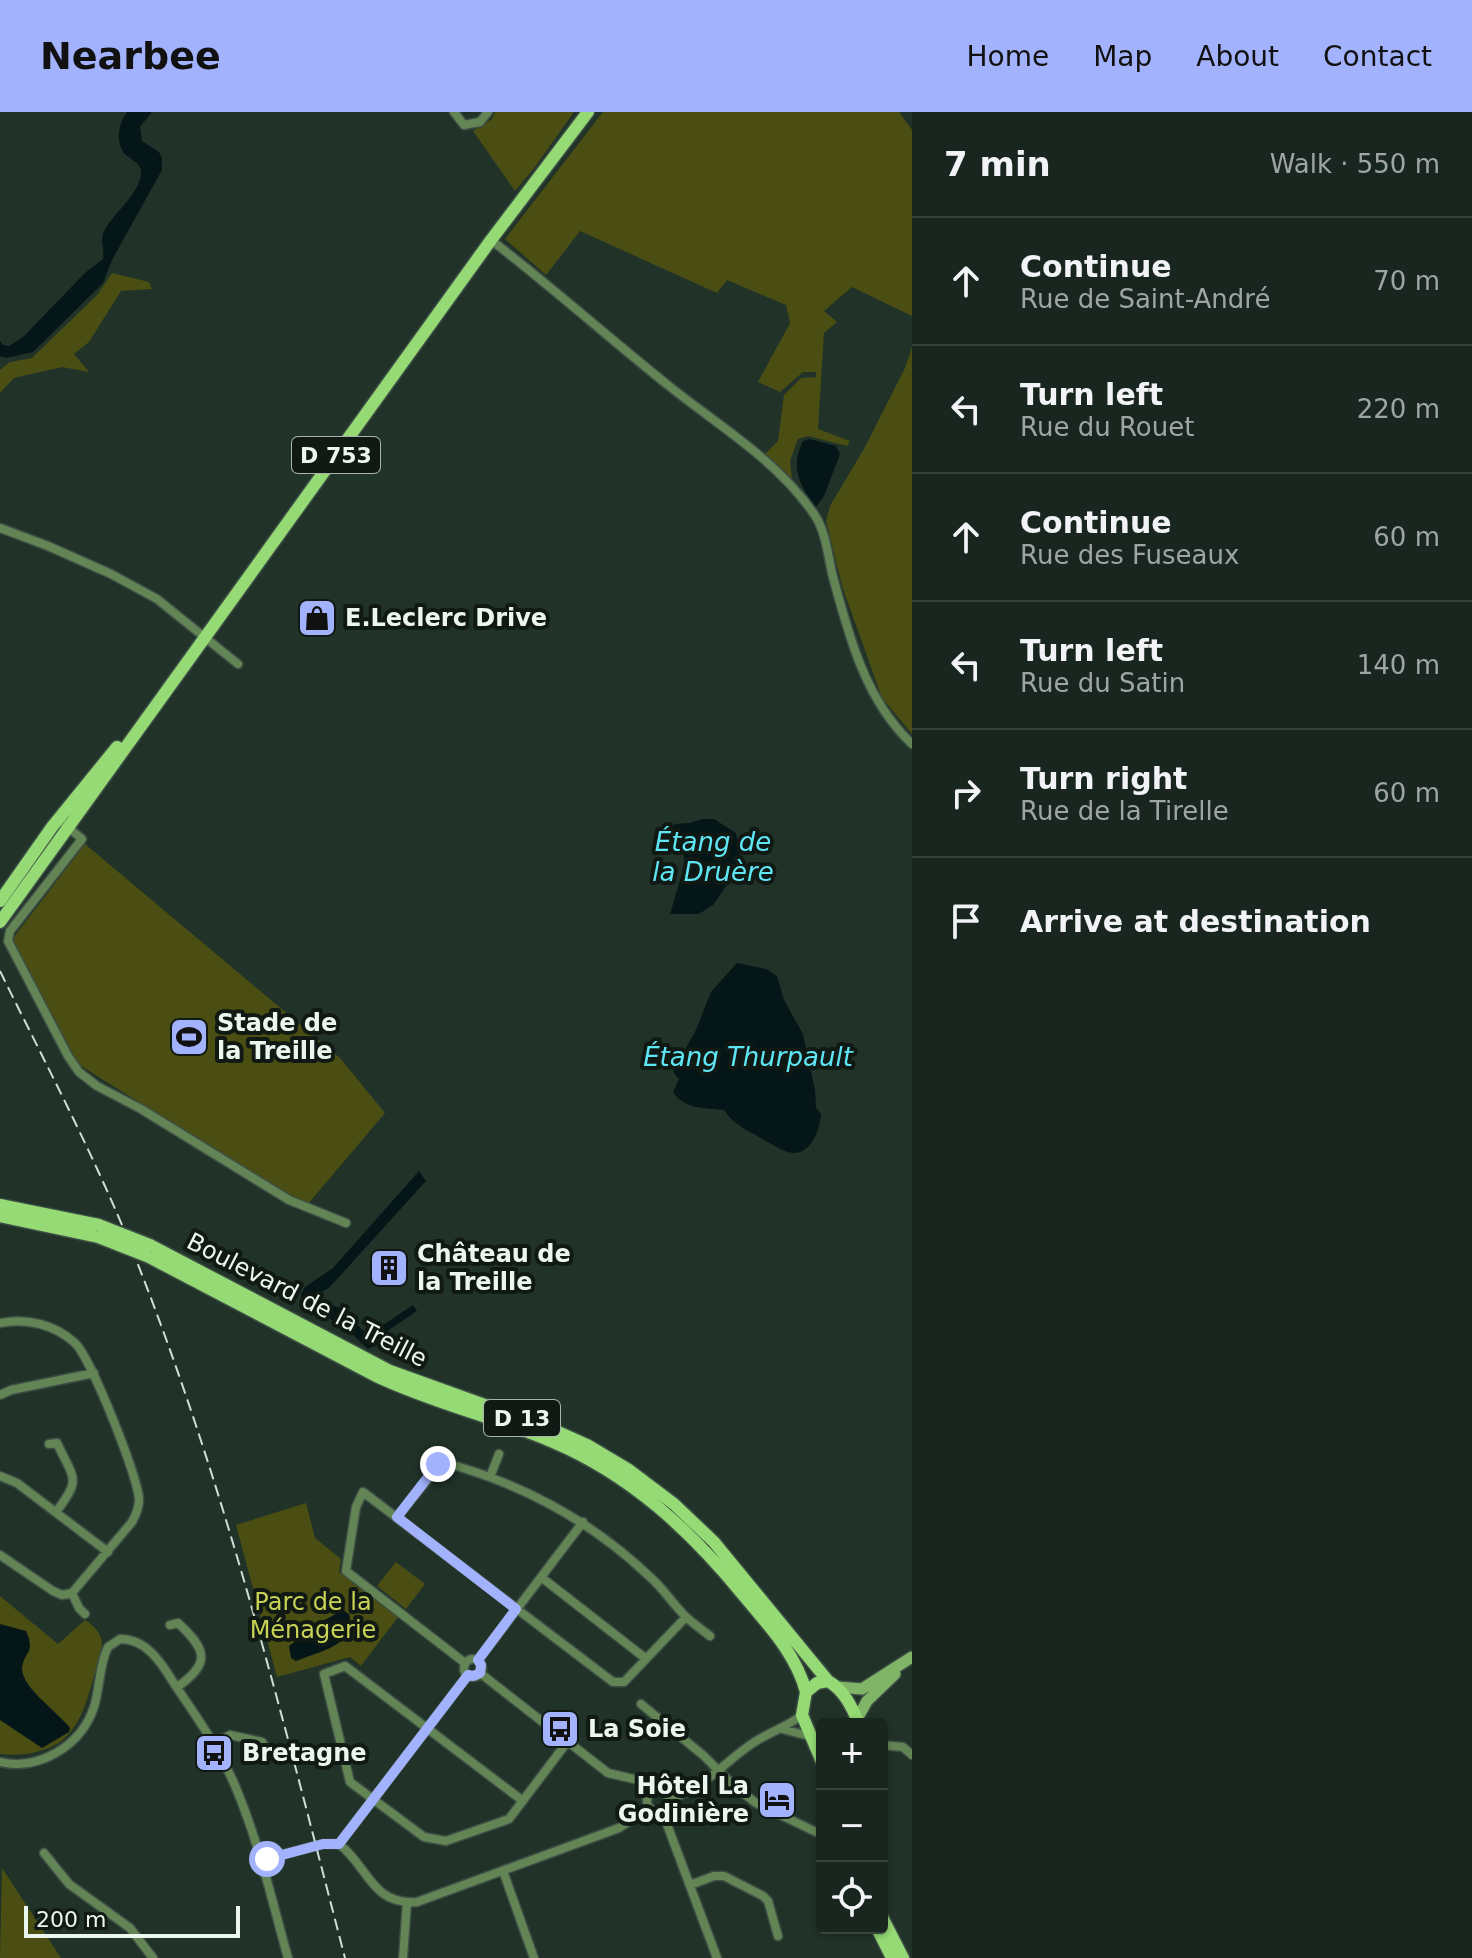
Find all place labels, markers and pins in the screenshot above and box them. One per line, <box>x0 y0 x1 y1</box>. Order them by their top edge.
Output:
shop icon: E.Leclerc Drive <box>296 597 338 639</box>
place label: E.Leclerc Drive <box>345 604 547 632</box>
place label: Stade de la Treille <box>217 1009 337 1065</box>
sports icon: Stade de la Treille <box>168 1016 210 1058</box>
place label: Château de la Treille <box>417 1240 571 1296</box>
building icon: Château de la Treille <box>368 1247 410 1289</box>
bus stop icon: La Soie <box>539 1708 581 1750</box>
place label: La Soie <box>588 1715 686 1743</box>
bus stop icon: Bretagne <box>193 1732 235 1774</box>
place label: Bretagne <box>242 1739 367 1767</box>
place label: Hôtel La Godinière <box>618 1772 749 1828</box>
hotel icon: Hôtel La Godinière <box>756 1779 798 1821</box>

